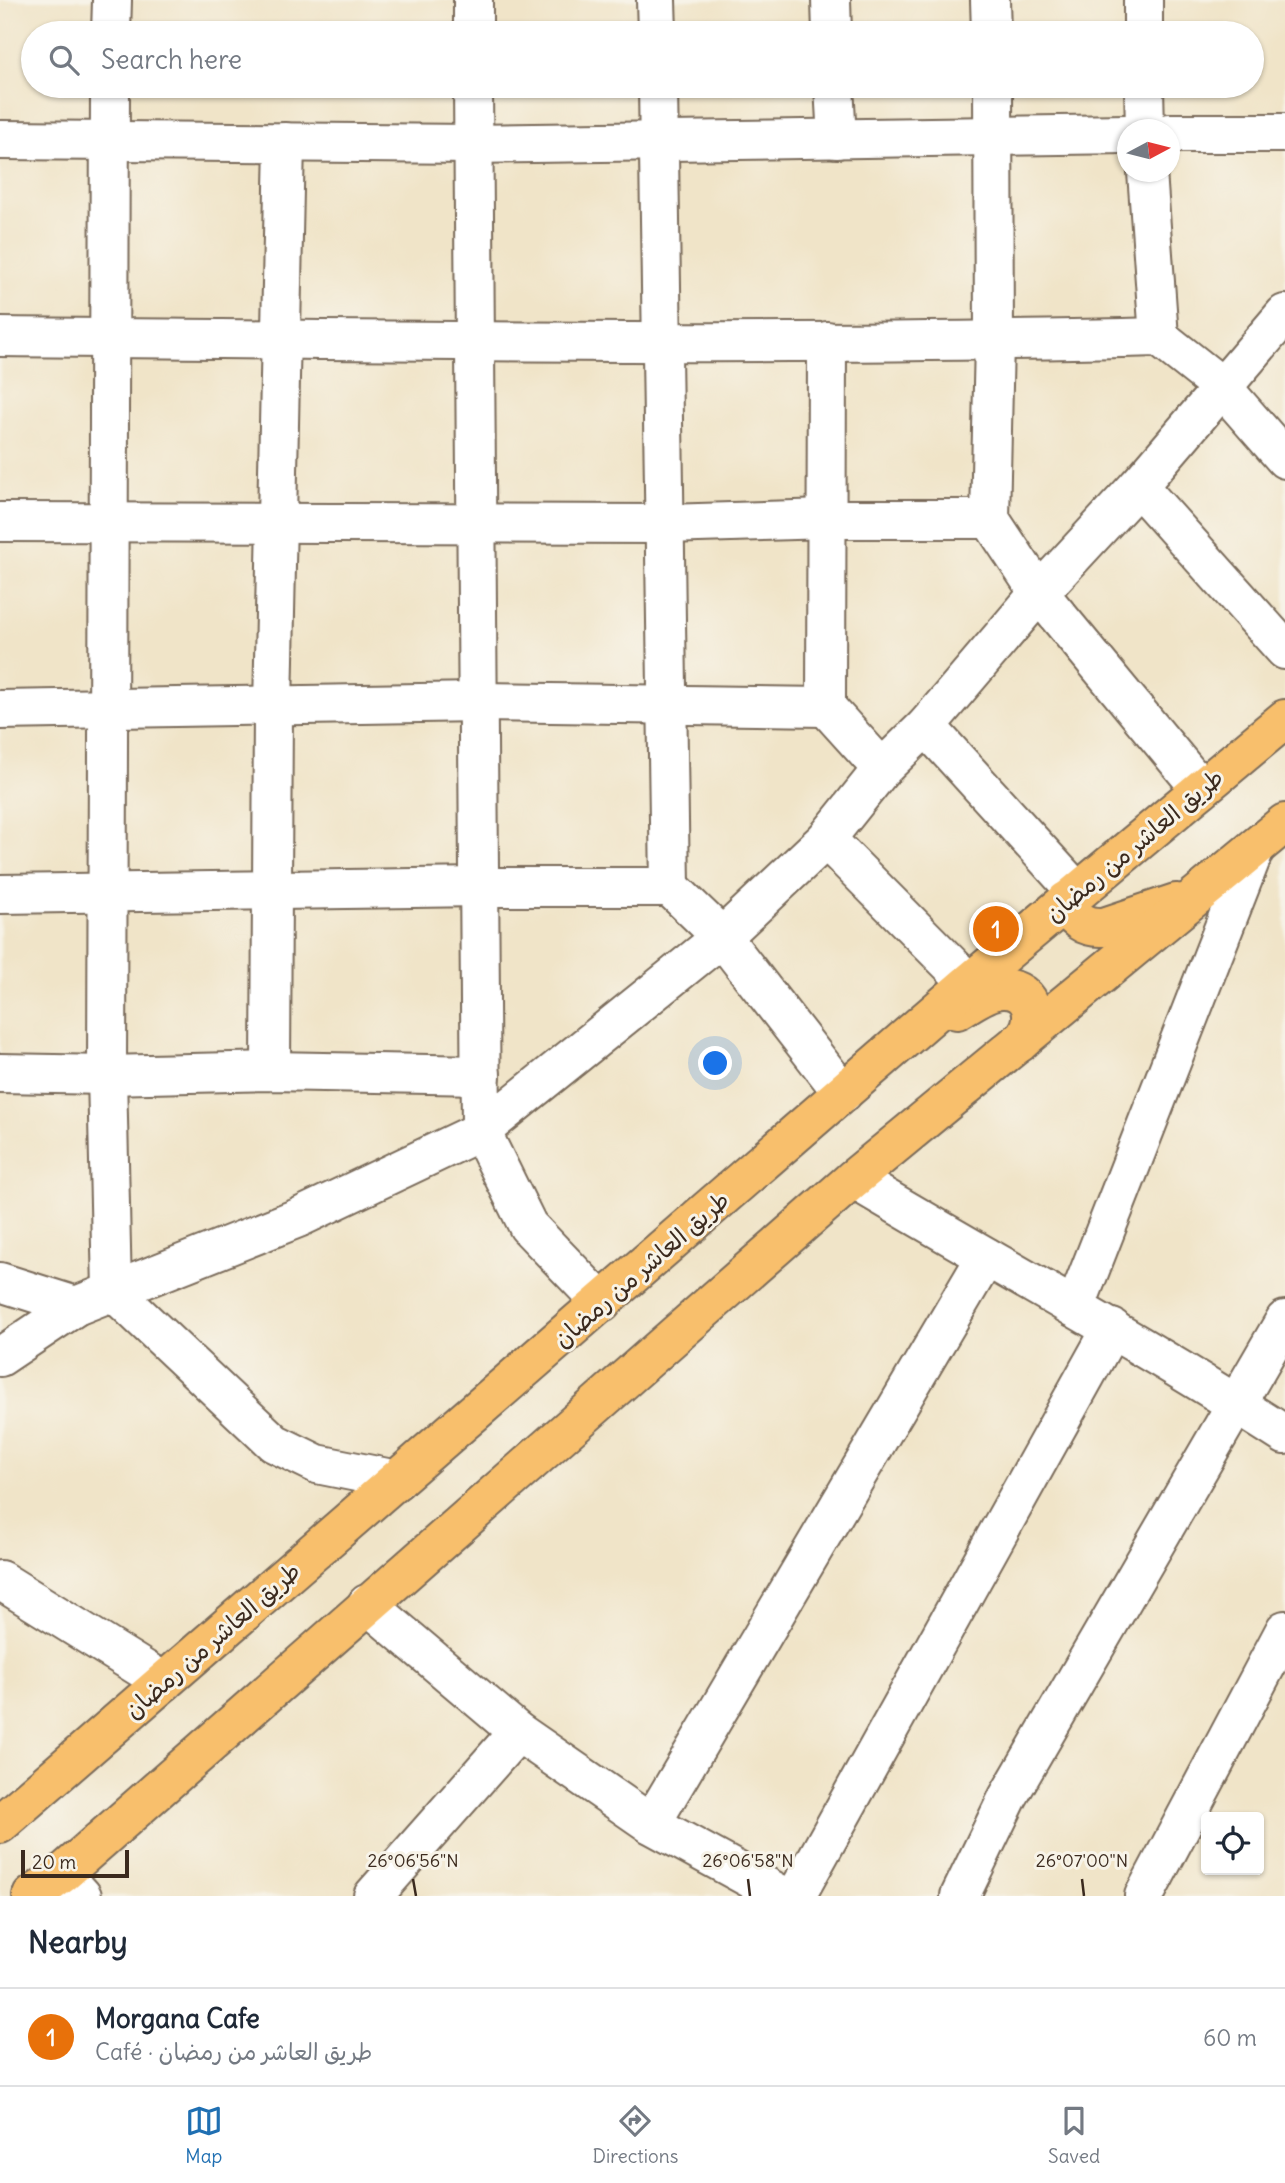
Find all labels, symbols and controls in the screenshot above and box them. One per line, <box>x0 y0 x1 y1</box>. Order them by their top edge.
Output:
search box <box>21 21 1264 98</box>
icon: search <box>45 41 83 79</box>
text: Search here <box>101 43 242 76</box>
north arrow <box>1117 119 1180 182</box>
street label: طريق العاشر من رمضان <box>1039 762 1229 928</box>
pin: 1 <box>973 903 1019 955</box>
your location <box>698 1046 732 1080</box>
street label: طريق العاشر من رمضان <box>547 1184 735 1354</box>
street label: طريق العاشر من رمضان <box>118 1555 306 1725</box>
map controls <box>1201 1812 1264 1875</box>
button: locate <box>1201 1812 1264 1875</box>
scale bar <box>21 1847 130 1879</box>
text: 26°06'56"N <box>367 1849 459 1872</box>
text: 26°06'58"N <box>702 1849 794 1872</box>
text: 26°07'00"N <box>1036 1849 1128 1872</box>
text: 20 m <box>32 1850 76 1874</box>
text: Nearby <box>28 1923 128 1961</box>
text: Morgana Cafe <box>95 2002 260 2035</box>
text: 1 <box>46 2023 56 2052</box>
text: 60 m <box>1203 2023 1257 2052</box>
text: Café · طريق العاشر من رمضان <box>95 2037 372 2066</box>
tab: Map <box>185 2102 223 2168</box>
tab: Directions <box>593 2102 678 2168</box>
tab: Saved <box>1048 2102 1100 2168</box>

